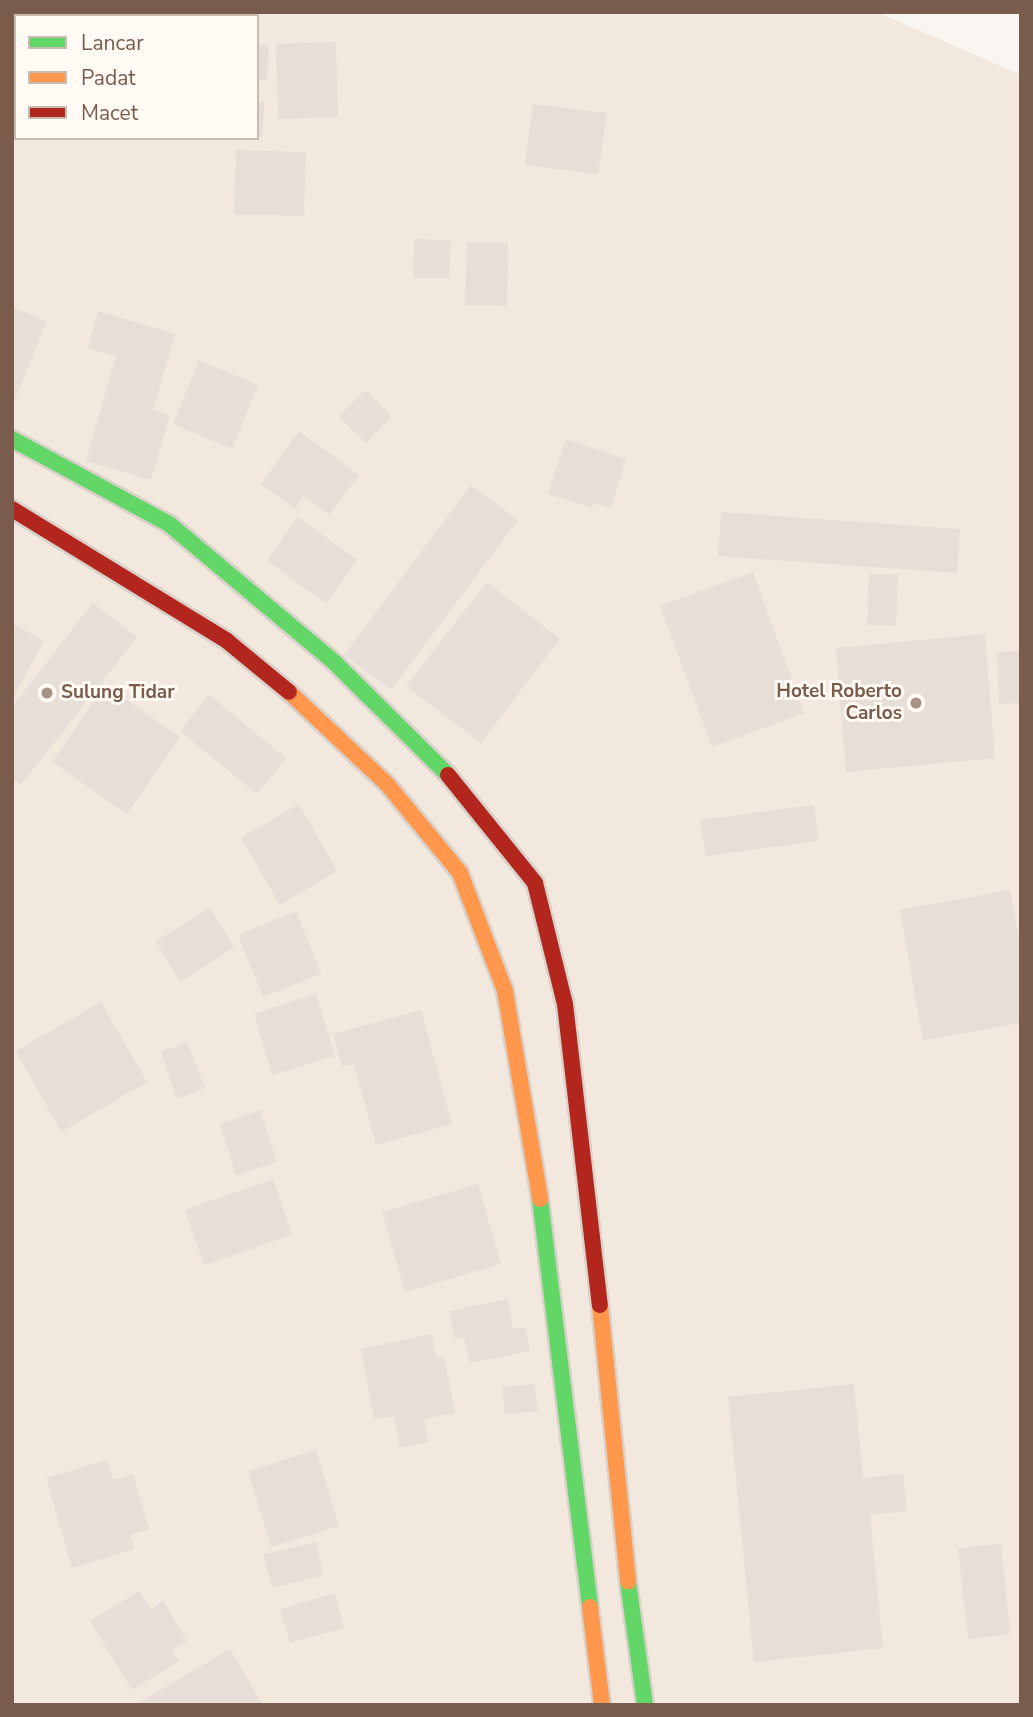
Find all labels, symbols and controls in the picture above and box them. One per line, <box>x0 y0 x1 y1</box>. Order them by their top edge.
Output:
legend <box>14 14 259 140</box>
text: Lancar <box>81 29 144 57</box>
text: Padat <box>81 64 136 92</box>
text: Macet <box>81 99 138 127</box>
place label: Hotel Roberto Carlos <box>776 681 902 725</box>
place label: Sulung Tidar <box>61 682 175 704</box>
marker: Sulung Tidar <box>39 685 55 701</box>
marker: Hotel Roberto Carlos <box>908 695 924 711</box>

